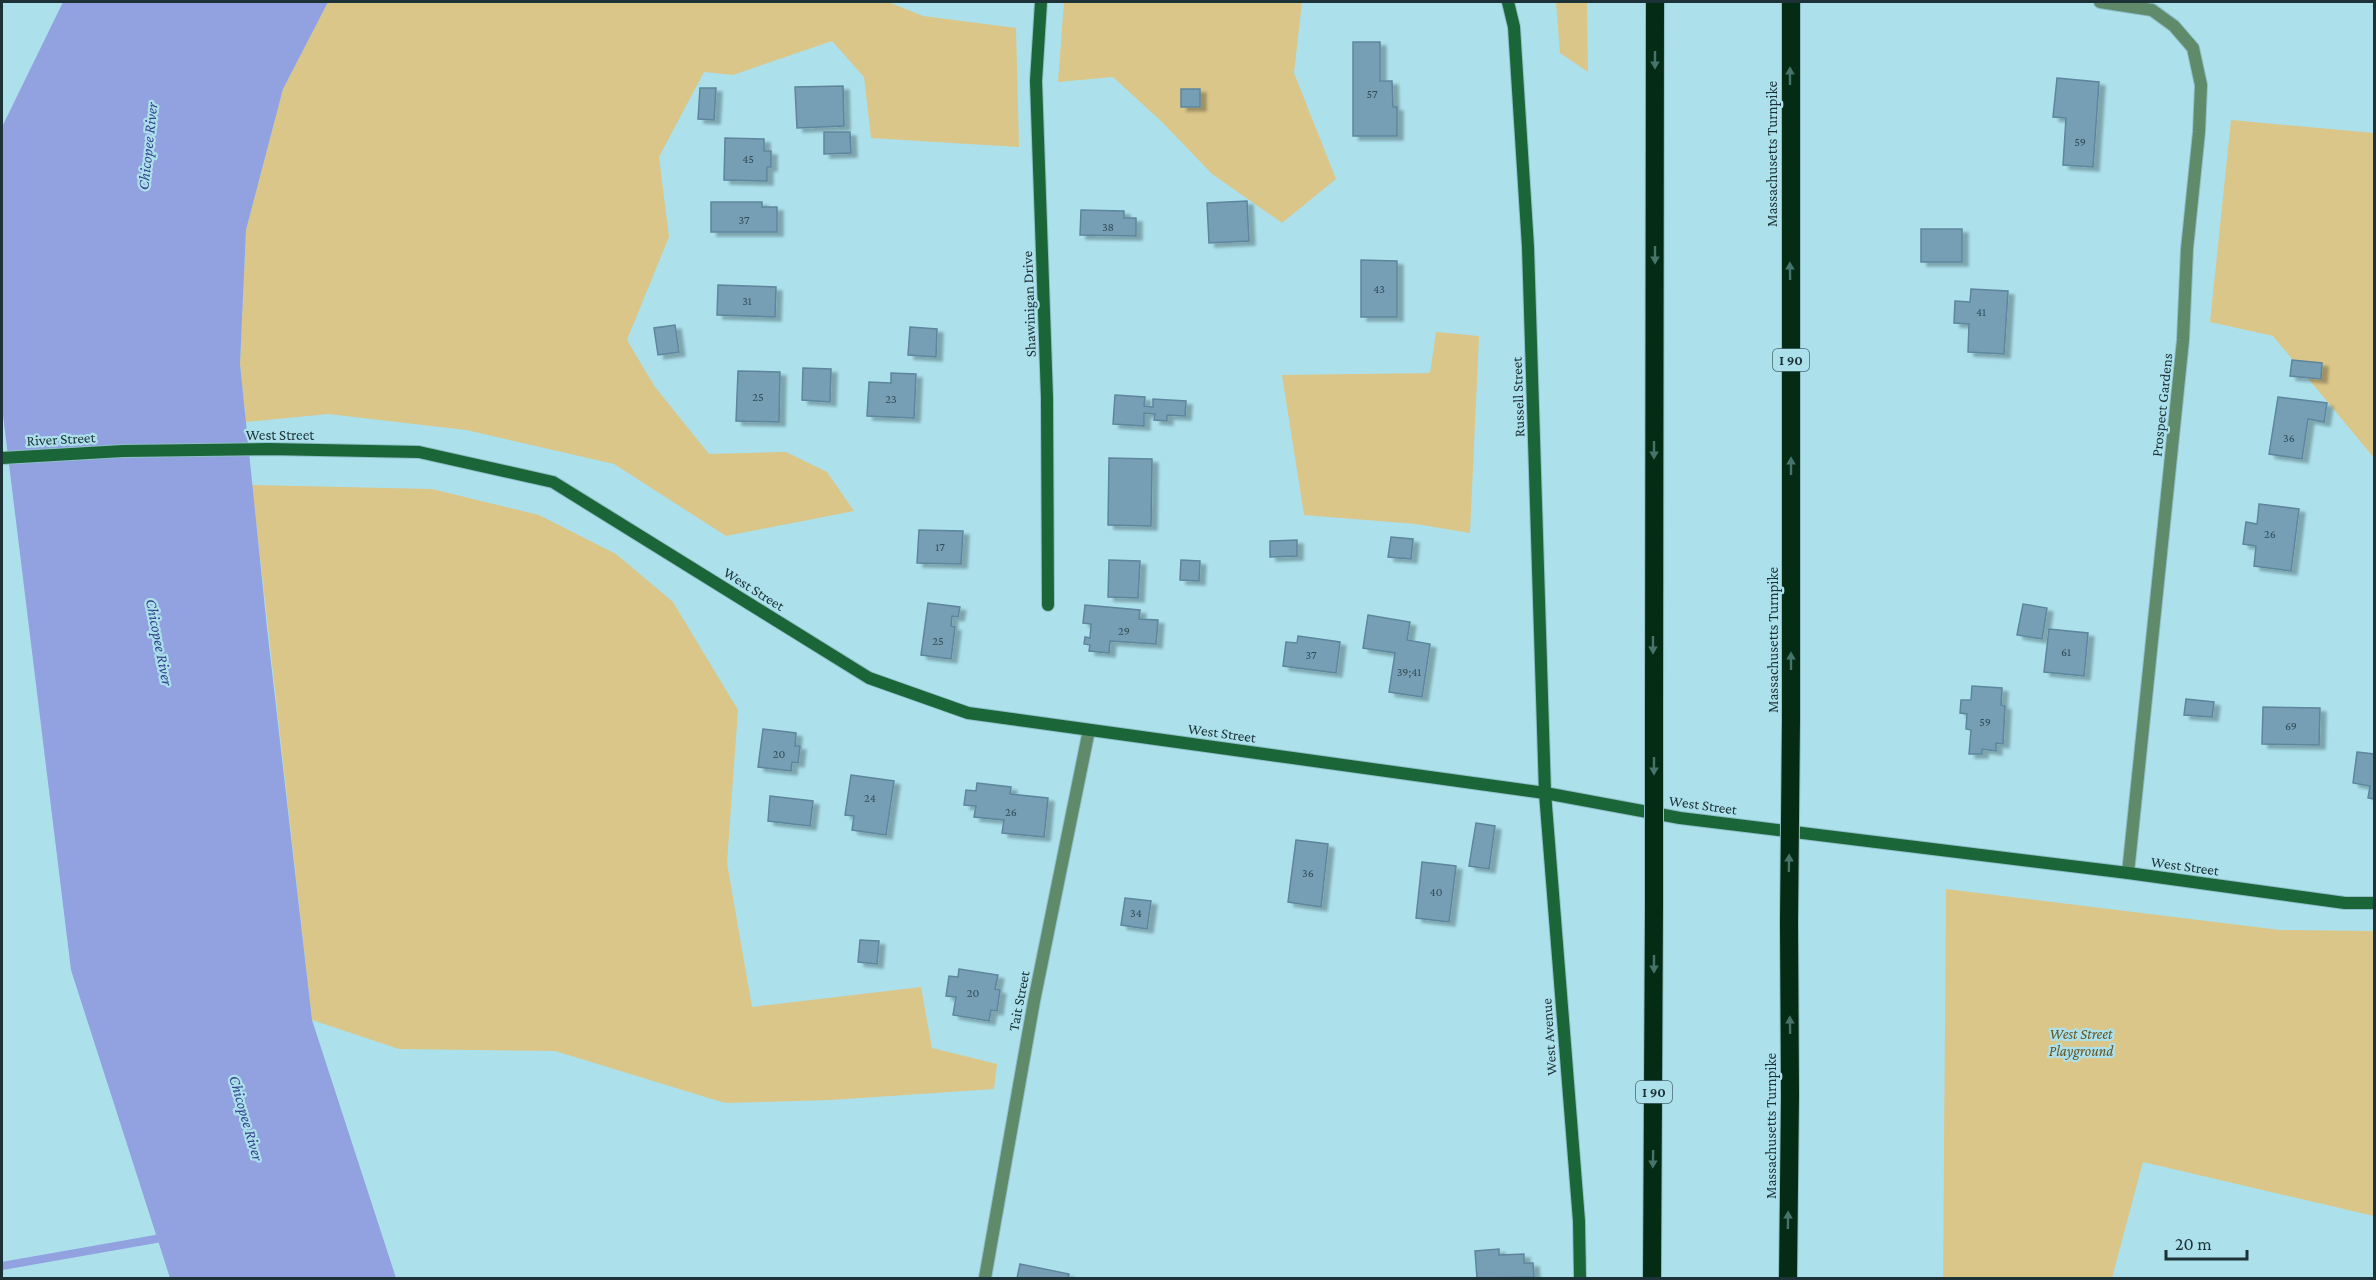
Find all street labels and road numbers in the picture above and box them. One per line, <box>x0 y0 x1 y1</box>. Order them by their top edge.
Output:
street label: Massachusetts Turnpike <box>1764 81 1781 227</box>
street label: Shawinigan Drive <box>1019 250 1040 358</box>
road number: I 90 <box>1773 349 1809 371</box>
street label: Prospect Gardens <box>2149 352 2176 458</box>
street label: Russell Street <box>1509 356 1527 437</box>
street label: West Street <box>246 427 315 443</box>
street label: River Street <box>26 429 97 449</box>
street label: West Street <box>721 564 788 614</box>
street label: Massachusetts Turnpike <box>1765 567 1782 713</box>
street label: West Street <box>1187 720 1258 746</box>
street label: West Street <box>1668 792 1739 818</box>
street label: West Street <box>2150 853 2221 879</box>
street label: Tait Street <box>1005 968 1033 1033</box>
street label: West Avenue <box>1538 997 1560 1076</box>
street label: Massachusetts Turnpike <box>1763 1053 1780 1199</box>
road number: I 90 <box>1636 1081 1672 1103</box>

